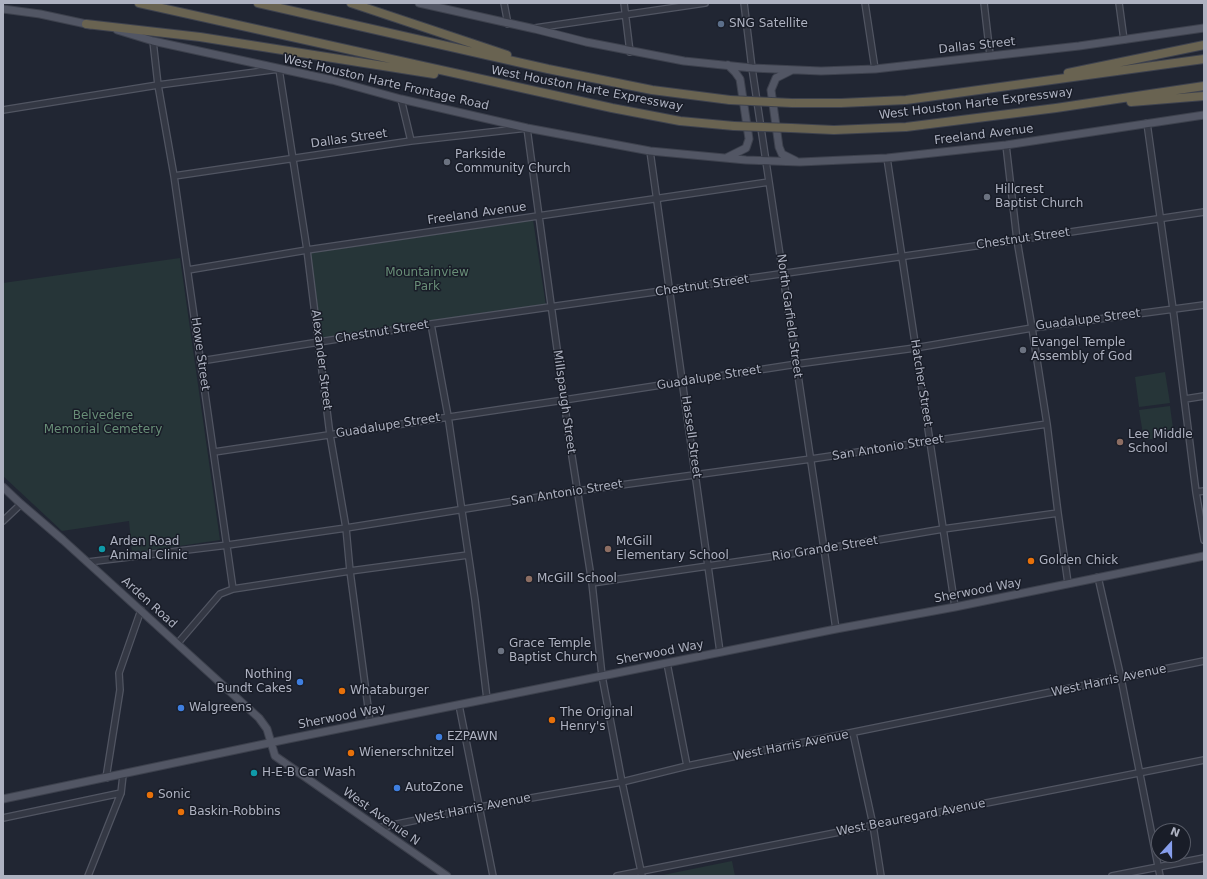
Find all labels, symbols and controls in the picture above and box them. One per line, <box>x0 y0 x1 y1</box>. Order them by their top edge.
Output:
place label: SNG Satellite <box>729 17 808 31</box>
marker: SNG Satellite <box>716 19 726 29</box>
street label: Dallas Street <box>938 35 1016 57</box>
street label: West Houston Harte Frontage Road <box>282 52 490 114</box>
street label: West Houston Harte Expressway <box>490 63 684 115</box>
street label: West Houston Harte Expressway <box>878 85 1074 123</box>
street label: Freeland Avenue <box>934 122 1034 148</box>
street label: Dallas Street <box>310 127 388 151</box>
place label: Parkside Community Church <box>455 148 571 176</box>
marker: Parkside Community Church <box>442 157 452 167</box>
place label: Hillcrest Baptist Church <box>995 183 1083 211</box>
marker: Hillcrest Baptist Church <box>982 192 992 202</box>
street label: Freeland Avenue <box>427 200 527 228</box>
street label: Chestnut Street <box>975 225 1071 253</box>
street label: North Garfield Street <box>773 253 805 379</box>
park label: Mountainview Park <box>385 266 469 294</box>
street label: Chestnut Street <box>654 272 750 300</box>
street label: Guadalupe Street <box>1035 306 1141 334</box>
street label: Alexander Street <box>308 309 334 411</box>
street label: Howe Street <box>188 316 212 392</box>
street label: Chestnut Street <box>334 317 430 347</box>
place label: Evangel Temple Assembly of God <box>1031 336 1132 364</box>
street label: Hatcher Street <box>907 338 935 428</box>
marker: Evangel Temple Assembly of God <box>1018 345 1028 355</box>
street label: Millspaugh Street <box>550 349 578 455</box>
street label: Guadalupe Street <box>656 363 762 393</box>
street label: Hassell Street <box>678 395 704 479</box>
park label: Belvedere Memorial Cemetery <box>44 409 162 437</box>
street label: Guadalupe Street <box>335 411 441 441</box>
place label: Lee Middle School <box>1128 428 1193 456</box>
street label: San Antonio Street <box>831 432 945 464</box>
marker: Lee Middle School <box>1115 437 1125 447</box>
street label: San Antonio Street <box>510 477 624 509</box>
street label: Rio Grande Street <box>771 533 879 565</box>
place label: Arden Road Animal Clinic <box>110 535 188 563</box>
place label: McGill Elementary School <box>616 535 729 563</box>
marker: Arden Road Animal Clinic <box>97 544 107 554</box>
marker: McGill Elementary School <box>603 544 613 554</box>
place label: Golden Chick <box>1039 554 1118 568</box>
marker: Golden Chick <box>1026 556 1036 566</box>
place label: McGill School <box>537 572 617 586</box>
street label: Arden Road <box>118 574 180 632</box>
marker: McGill School <box>524 574 534 584</box>
street label: Sherwood Way <box>933 575 1023 607</box>
place label: Grace Temple Baptist Church <box>509 637 597 665</box>
street label: Sherwood Way <box>615 637 705 669</box>
marker: Grace Temple Baptist Church <box>496 646 506 656</box>
street label: West Harris Avenue <box>1050 662 1168 700</box>
place label: Nothing Bundt Cakes <box>217 668 292 696</box>
marker: Nothing Bundt Cakes <box>295 677 305 687</box>
place label: Whataburger <box>350 684 429 698</box>
marker: Whataburger <box>337 686 347 696</box>
place label: Walgreens <box>189 701 252 715</box>
street label: Sherwood Way <box>297 701 387 733</box>
marker: Walgreens <box>176 703 186 713</box>
place label: The Original Henry's <box>560 706 633 734</box>
marker: The Original Henry's <box>547 715 557 725</box>
street label: West Harris Avenue <box>732 728 850 764</box>
place label: EZPAWN <box>447 730 498 744</box>
marker: EZPAWN <box>434 732 444 742</box>
place label: Wienerschnitzel <box>359 746 454 760</box>
marker: Wienerschnitzel <box>346 748 356 758</box>
place label: H-E-B Car Wash <box>262 766 356 780</box>
marker: H-E-B Car Wash <box>249 768 259 778</box>
place label: AutoZone <box>405 781 463 795</box>
marker: AutoZone <box>392 783 402 793</box>
street label: West Avenue N <box>340 785 422 849</box>
place label: Sonic <box>158 788 190 802</box>
marker: Sonic <box>145 790 155 800</box>
street label: West Harris Avenue <box>414 791 532 827</box>
street label: West Beauregard Avenue <box>835 796 987 840</box>
place label: Baskin-Robbins <box>189 805 281 819</box>
marker: Baskin-Robbins <box>176 807 186 817</box>
north arrow <box>1151 823 1191 863</box>
text: N <box>1168 825 1182 840</box>

